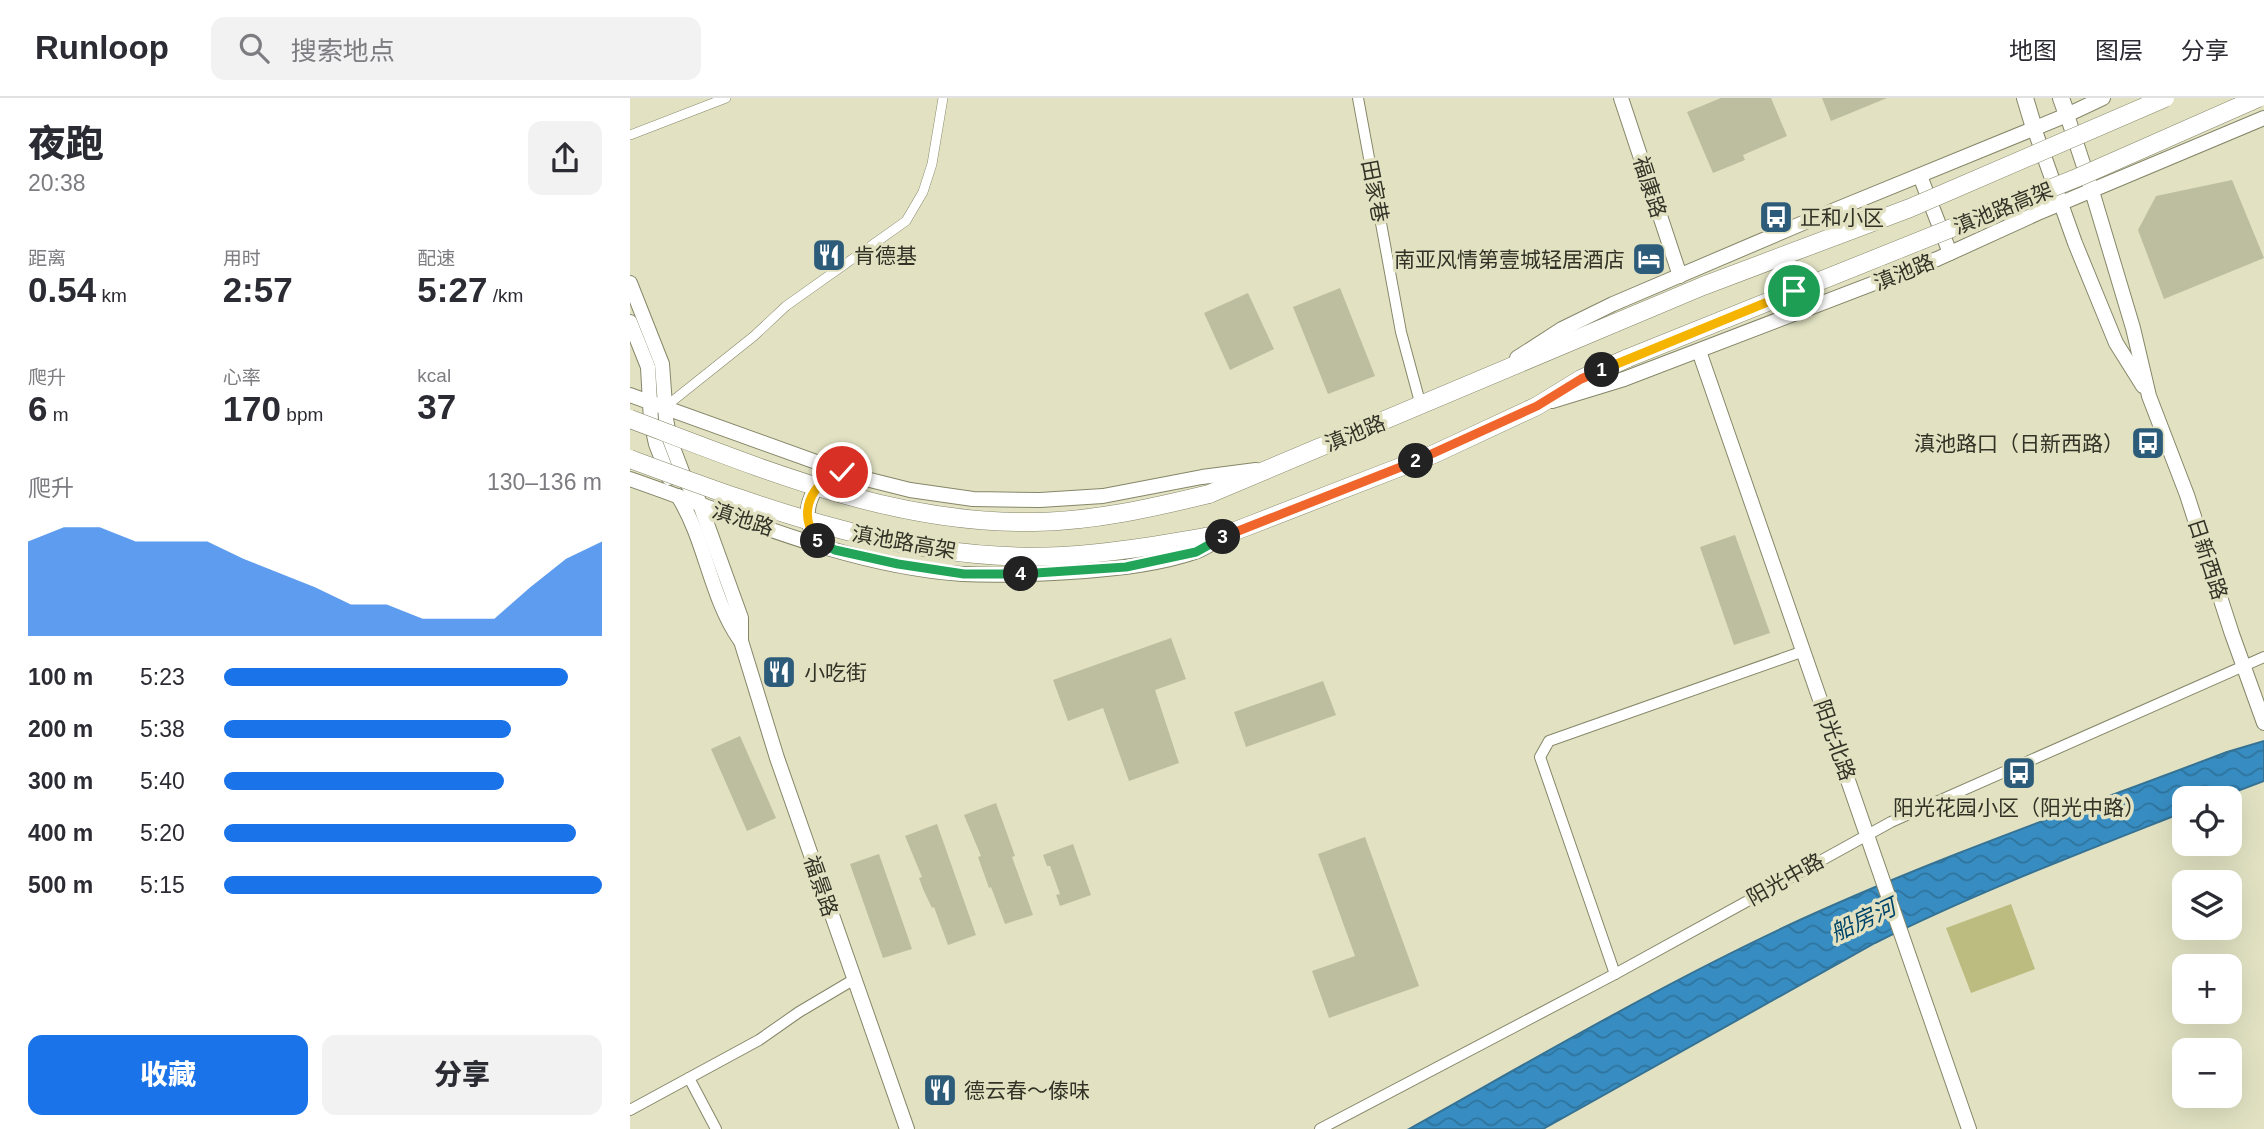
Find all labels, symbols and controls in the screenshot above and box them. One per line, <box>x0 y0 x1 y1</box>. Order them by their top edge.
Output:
search box <box>211 17 701 80</box>
text: Runloop <box>35 29 169 66</box>
icon: search <box>235 29 273 67</box>
text: 搜索地点 <box>291 36 395 66</box>
text: 地图 <box>2009 37 2057 64</box>
text: 图层 <box>2095 37 2143 64</box>
text: 分享 <box>2181 37 2229 64</box>
button: share <box>528 121 602 195</box>
text: 夜跑 <box>28 123 104 165</box>
street label: 福康路 <box>1629 153 1671 221</box>
street label: 田家巷 <box>1358 158 1392 224</box>
text: 20:38 <box>28 170 86 196</box>
street label: 滇池路高架 <box>1950 178 2056 238</box>
bus stop icon: 正和小区 <box>1757 198 1795 236</box>
place label: 正和小区 <box>1800 206 1884 229</box>
restaurant icon: 肯德基 <box>810 236 848 274</box>
hotel icon: 南亚风情第壹城轻居酒店 <box>1630 240 1668 278</box>
place label: 肯德基 <box>854 244 917 267</box>
text: 距离 <box>28 248 66 269</box>
text: 用时 <box>223 248 261 269</box>
text: 配速 <box>417 248 455 269</box>
place label: 南亚风情第壹城轻居酒店 <box>1394 248 1625 271</box>
street label: 滇池路 <box>1870 250 1938 294</box>
pin <box>1764 261 1824 321</box>
text: 0.54 <box>28 270 96 309</box>
text: 2:57 <box>223 270 293 309</box>
text: 5:27 <box>417 270 487 309</box>
icon: arrive <box>1775 272 1813 310</box>
text: km <box>96 285 127 306</box>
text: /km <box>487 285 523 306</box>
pin: 1 <box>1584 352 1620 388</box>
text: 1 <box>1596 359 1607 380</box>
text: kcal <box>417 365 451 386</box>
text: 爬升 <box>28 367 66 388</box>
text: 心率 <box>223 367 261 388</box>
text: 37 <box>417 387 456 426</box>
text: 6 <box>28 389 47 428</box>
text: 170 <box>223 389 281 428</box>
text: m <box>47 404 69 425</box>
text: bpm <box>281 404 323 425</box>
street label: 滇池路 <box>1321 411 1389 455</box>
bus stop icon: 滇池路口（日新西路） <box>2129 424 2167 462</box>
place label: 滇池路口（日新西路） <box>1914 432 2124 455</box>
pin <box>812 442 872 502</box>
pin: 2 <box>1398 444 1434 478</box>
text: 2 <box>1410 450 1421 471</box>
icon: check <box>823 453 861 491</box>
text: 130–136 m <box>487 469 602 495</box>
text: 爬升 <box>28 475 74 501</box>
street label: 滇池路 <box>709 498 777 540</box>
street label: 日新西路 <box>2184 516 2232 602</box>
pin: 3 <box>1206 520 1240 555</box>
street label: 滇池路高架 <box>850 522 958 562</box>
pin: 5 <box>800 524 836 558</box>
text: 3 <box>1217 526 1228 547</box>
text: 5 <box>812 530 823 551</box>
pin: 4 <box>1004 556 1038 592</box>
text: 4 <box>1015 563 1026 584</box>
restaurant icon: 小吃街 <box>760 653 798 691</box>
place label: 小吃街 <box>804 661 867 684</box>
text: 100 m <box>28 664 93 690</box>
text: 5:23 <box>140 664 185 690</box>
street label: 阳光北路 <box>1810 697 1860 783</box>
text: 200 m <box>28 716 93 742</box>
text: 5:38 <box>140 716 185 742</box>
bus stop icon: 阳光花园小区（阳光中路） <box>2000 754 2038 792</box>
text: 300 m <box>28 768 93 794</box>
text: 5:40 <box>140 768 185 794</box>
map controls <box>2172 786 2242 1108</box>
button: locate <box>2172 786 2242 856</box>
place label: 阳光花园小区（阳光中路） <box>1893 796 2145 819</box>
text: 400 m <box>28 820 93 846</box>
text: 5:20 <box>140 820 185 846</box>
street label: 阳光中路 <box>1743 849 1827 909</box>
street label: 福景路 <box>800 852 842 920</box>
button: layers <box>2172 870 2242 940</box>
text: 500 m <box>28 872 93 898</box>
text: 5:15 <box>140 872 185 898</box>
water label: 船房河 <box>1826 892 1903 946</box>
button: + <box>2172 954 2242 1024</box>
button: 收藏 <box>28 1035 308 1115</box>
button: 分享 <box>322 1035 602 1115</box>
button: − <box>2172 1038 2242 1108</box>
restaurant icon: 德云春～傣味 <box>921 1071 959 1109</box>
place label: 德云春～傣味 <box>964 1079 1090 1102</box>

